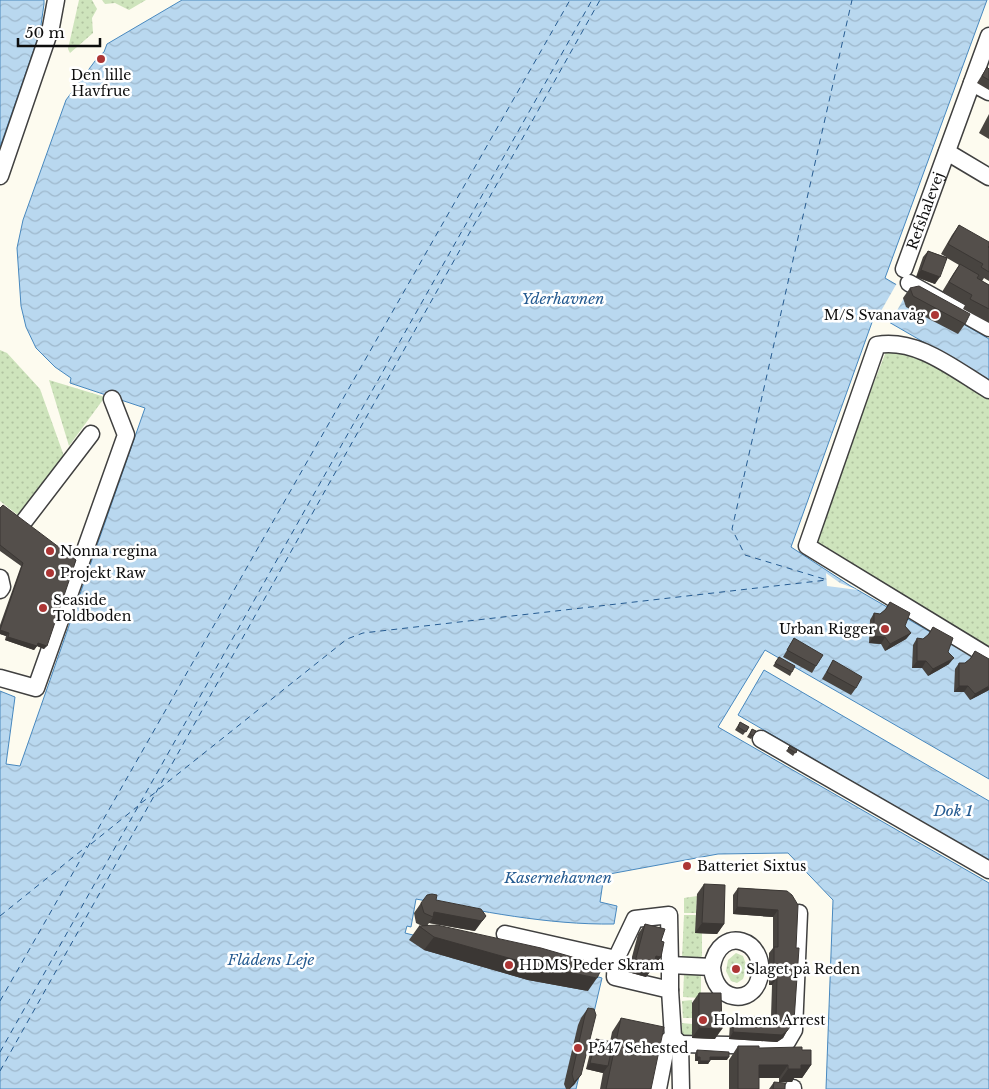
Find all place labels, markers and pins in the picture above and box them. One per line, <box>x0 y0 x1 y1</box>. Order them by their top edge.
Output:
marker: Den lille Havfrue <box>95 53 107 65</box>
place label: Den lille Havfrue <box>71 66 131 100</box>
place label: M/S Svanavåg <box>824 306 926 324</box>
marker: M/S Svanavåg <box>929 309 941 321</box>
place label: Nonna regina <box>60 542 158 560</box>
marker: Nonna regina <box>44 545 56 557</box>
place label: Projekt Raw <box>60 564 146 582</box>
marker: Projekt Raw <box>44 567 56 579</box>
place label: Seaside Toldboden <box>53 591 132 625</box>
marker: Seaside Toldboden <box>37 602 49 614</box>
place label: Urban Rigger <box>779 620 875 638</box>
marker: Urban Rigger <box>879 623 891 635</box>
place label: Batteriet Sixtus <box>697 857 806 875</box>
marker: Batteriet Sixtus <box>681 860 693 872</box>
place label: HDMS Peder Skram <box>519 956 665 974</box>
marker: HDMS Peder Skram <box>503 959 515 971</box>
place label: Slaget på Reden <box>746 960 861 978</box>
marker: Slaget på Reden <box>730 963 742 975</box>
place label: Holmens Arrest <box>713 1011 826 1029</box>
marker: Holmens Arrest <box>697 1014 709 1026</box>
place label: P547 Sehested <box>588 1039 689 1057</box>
marker: P547 Sehested <box>572 1042 584 1054</box>

